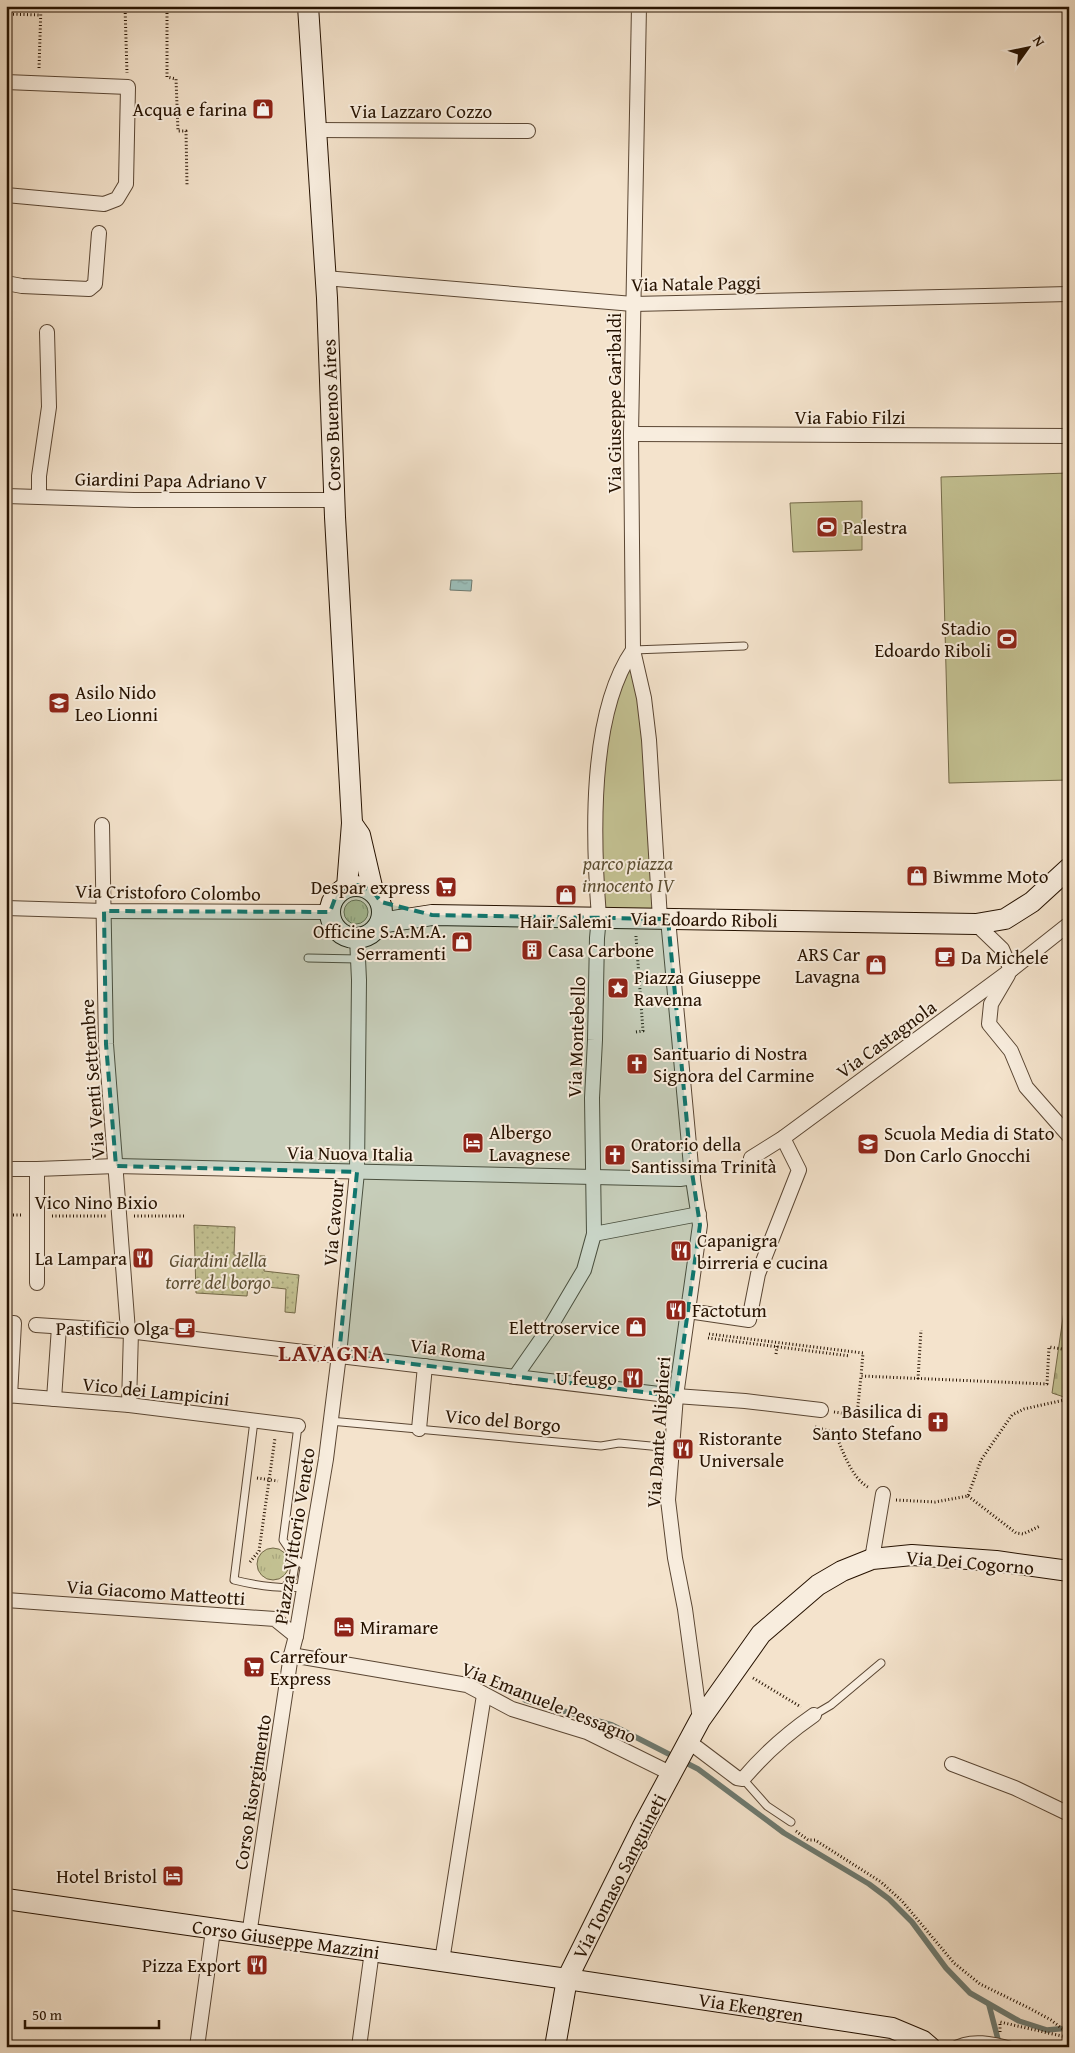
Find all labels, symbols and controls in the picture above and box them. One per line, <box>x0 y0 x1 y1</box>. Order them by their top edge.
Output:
north arrow <box>1002 22 1052 72</box>
text: N <box>1028 32 1050 51</box>
place label: Acqua e farina <box>133 95 247 123</box>
shop icon: Acqua e farina <box>251 97 275 121</box>
street label: Via Lazzaro Cozzo <box>350 97 492 125</box>
street label: Via Natale Paggi <box>631 268 761 298</box>
street label: Via Giuseppe Garibaldi <box>600 313 628 493</box>
street label: Corso Buenos Aires <box>314 338 348 492</box>
street label: Via Fabio Filzi <box>794 403 906 431</box>
street label: Giardini Papa Adriano V <box>75 464 268 496</box>
place label: Palestra <box>843 513 907 541</box>
sports icon: Palestra <box>815 515 839 539</box>
place label: Stadio Edoardo Riboli <box>874 614 991 664</box>
sports icon: Stadio Edoardo Riboli <box>995 627 1019 651</box>
place label: Asilo Nido Leo Lionni <box>75 678 158 728</box>
school or university icon: Asilo Nido Leo Lionni <box>47 691 71 715</box>
park label: parco piazza innocento IV <box>582 849 676 899</box>
place label: Biwmme Moto <box>933 862 1048 890</box>
shop icon: Biwmme Moto <box>905 864 929 888</box>
place label: Despar express <box>311 873 430 901</box>
supermarket icon: Despar express <box>434 875 458 899</box>
street label: Via Cristoforo Colombo <box>75 876 261 908</box>
shop icon: Hair Salemi <box>554 883 578 907</box>
street label: Via Edoardo Riboli <box>630 904 778 934</box>
place label: Hair Salemi <box>520 907 612 935</box>
place label: Officine S.A.M.A. Serramenti <box>313 917 446 967</box>
shop icon: Officine S.A.M.A. Serramenti <box>450 930 474 954</box>
place label: Casa Carbone <box>548 936 654 964</box>
building icon: Casa Carbone <box>520 938 544 962</box>
place label: ARS Car Lavagna <box>795 940 860 990</box>
place label: Da Michele <box>961 943 1049 971</box>
cafe icon: Da Michele <box>933 945 957 969</box>
shop icon: ARS Car Lavagna <box>864 953 888 977</box>
place label: Piazza Giuseppe Ravenna <box>634 963 761 1013</box>
street label: Via Montebello <box>560 976 592 1098</box>
place icon: Piazza Giuseppe Ravenna <box>606 976 630 1000</box>
street label: Via Castagnola <box>830 993 942 1085</box>
street label: Via Venti Settembre <box>72 998 112 1160</box>
place label: Santuario di Nostra Signora del Carmine <box>653 1039 814 1089</box>
church icon: Santuario di Nostra Signora del Carmine <box>625 1052 649 1076</box>
place label: Albergo Lavagnese <box>489 1118 571 1168</box>
place label: Scuola Media di Stato Don Carlo Gnocchi <box>884 1119 1054 1169</box>
place label: Oratorio della Santissima Trinità <box>631 1130 777 1180</box>
hotel icon: Albergo Lavagnese <box>461 1131 485 1155</box>
school or university icon: Scuola Media di Stato Don Carlo Gnocchi <box>856 1132 880 1156</box>
street label: Via Nuova Italia <box>287 1138 413 1168</box>
church icon: Oratorio della Santissima Trinità <box>603 1143 627 1167</box>
street label: Via Cavour <box>315 1178 351 1267</box>
street label: Vico Nino Bixio <box>34 1188 158 1216</box>
place label: Capanigra birreria e cucina <box>697 1226 828 1276</box>
restaurant icon: Capanigra birreria e cucina <box>669 1239 693 1263</box>
place label: La Lampara <box>35 1244 127 1272</box>
restaurant icon: La Lampara <box>131 1246 155 1270</box>
park label: Giardini della torre del borgo <box>165 1246 271 1296</box>
place label: Factotum <box>692 1296 767 1324</box>
restaurant icon: Factotum <box>664 1298 688 1322</box>
place label: Elettroservice <box>509 1313 620 1341</box>
place label: Pastificio Olga <box>56 1314 169 1342</box>
shop icon: Elettroservice <box>624 1315 648 1339</box>
cafe icon: Pastificio Olga <box>173 1316 197 1340</box>
street label: Via Roma <box>409 1330 487 1368</box>
district label: LAVAGNA <box>278 1335 386 1370</box>
street label: Via Dante Alighieri <box>639 1355 677 1509</box>
place label: U feugo <box>556 1364 617 1392</box>
restaurant icon: U feugo <box>621 1366 645 1390</box>
street label: Vico dei Lampicini <box>81 1369 231 1413</box>
place label: Basilica di Santo Stefano <box>812 1397 922 1447</box>
street label: Vico del Borgo <box>444 1401 562 1439</box>
church icon: Basilica di Santo Stefano <box>926 1410 950 1434</box>
place label: Ristorante Universale <box>699 1424 784 1474</box>
restaurant icon: Ristorante Universale <box>671 1437 695 1461</box>
street label: Piazza Vittorio Veneto <box>266 1446 322 1626</box>
street label: Via Dei Cogorno <box>905 1542 1035 1582</box>
street label: Via Giacomo Matteotti <box>66 1572 246 1612</box>
place label: Miramare <box>360 1613 439 1641</box>
hotel icon: Miramare <box>332 1615 356 1639</box>
place label: Carrefour Express <box>270 1642 348 1692</box>
street label: Via Emanuele Pessagno <box>457 1654 641 1750</box>
supermarket icon: Carrefour Express <box>242 1655 266 1679</box>
street label: Corso Risorgimento <box>226 1712 278 1872</box>
street label: Via Tomaso Sanguineti <box>565 1789 673 1963</box>
place label: Hotel Bristol <box>56 1862 157 1890</box>
hotel icon: Hotel Bristol <box>161 1864 185 1888</box>
street label: Corso Giuseppe Mazzini <box>191 1912 381 1966</box>
place label: Pizza Export <box>142 1951 241 1979</box>
restaurant icon: Pizza Export <box>245 1953 269 1977</box>
street label: Via Ekengren <box>696 1985 806 2029</box>
scale bar <box>25 1998 159 2030</box>
text: 50 m <box>32 2004 63 2025</box>

